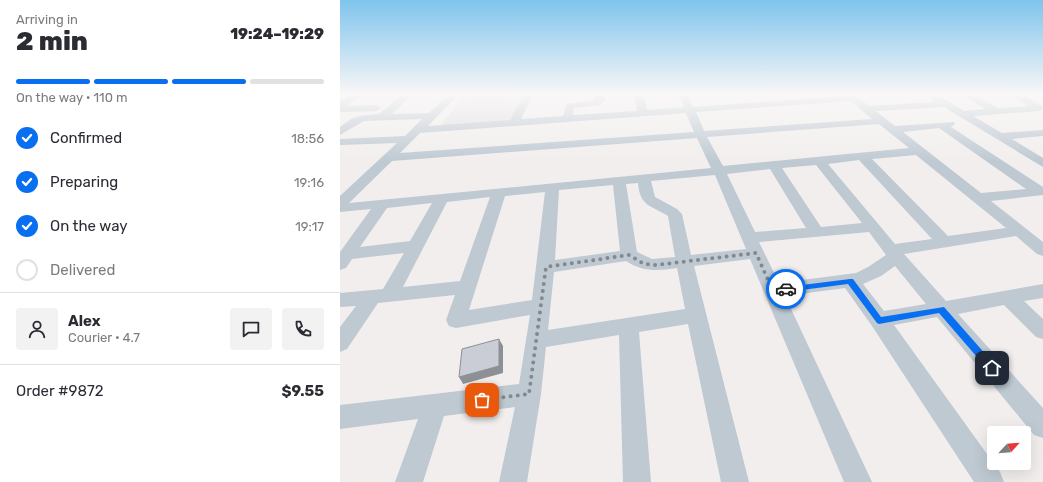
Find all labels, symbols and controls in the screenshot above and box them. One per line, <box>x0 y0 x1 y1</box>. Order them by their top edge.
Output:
text: Arriving in <box>16 12 78 27</box>
text: 19:24–19:29 <box>230 25 324 43</box>
text: 2 min <box>16 26 88 57</box>
text: On the way · 110 m <box>16 90 128 105</box>
icon: check <box>16 127 38 149</box>
text: Confirmed <box>50 129 122 147</box>
text: 18:56 <box>291 131 324 146</box>
icon: check <box>16 171 38 193</box>
text: Preparing <box>50 173 118 191</box>
text: 19:16 <box>294 175 324 190</box>
icon: check <box>16 215 38 237</box>
text: On the way <box>50 217 128 235</box>
text: 19:17 <box>295 219 324 234</box>
text: Delivered <box>50 261 115 279</box>
courier <box>766 269 806 309</box>
icon: car <box>775 278 797 300</box>
button: person <box>16 308 58 350</box>
button: chat <box>230 308 272 350</box>
button: phone <box>282 308 324 350</box>
text: Alex <box>68 312 101 330</box>
text: Courier · 4.7 <box>68 330 140 345</box>
pin <box>975 351 1009 385</box>
icon: home <box>981 357 1003 379</box>
text: Order #9872 <box>16 382 103 400</box>
text: $9.55 <box>281 382 324 400</box>
pin <box>465 383 499 417</box>
icon: bag <box>471 389 493 411</box>
north arrow <box>987 426 1031 470</box>
map controls <box>987 426 1031 470</box>

